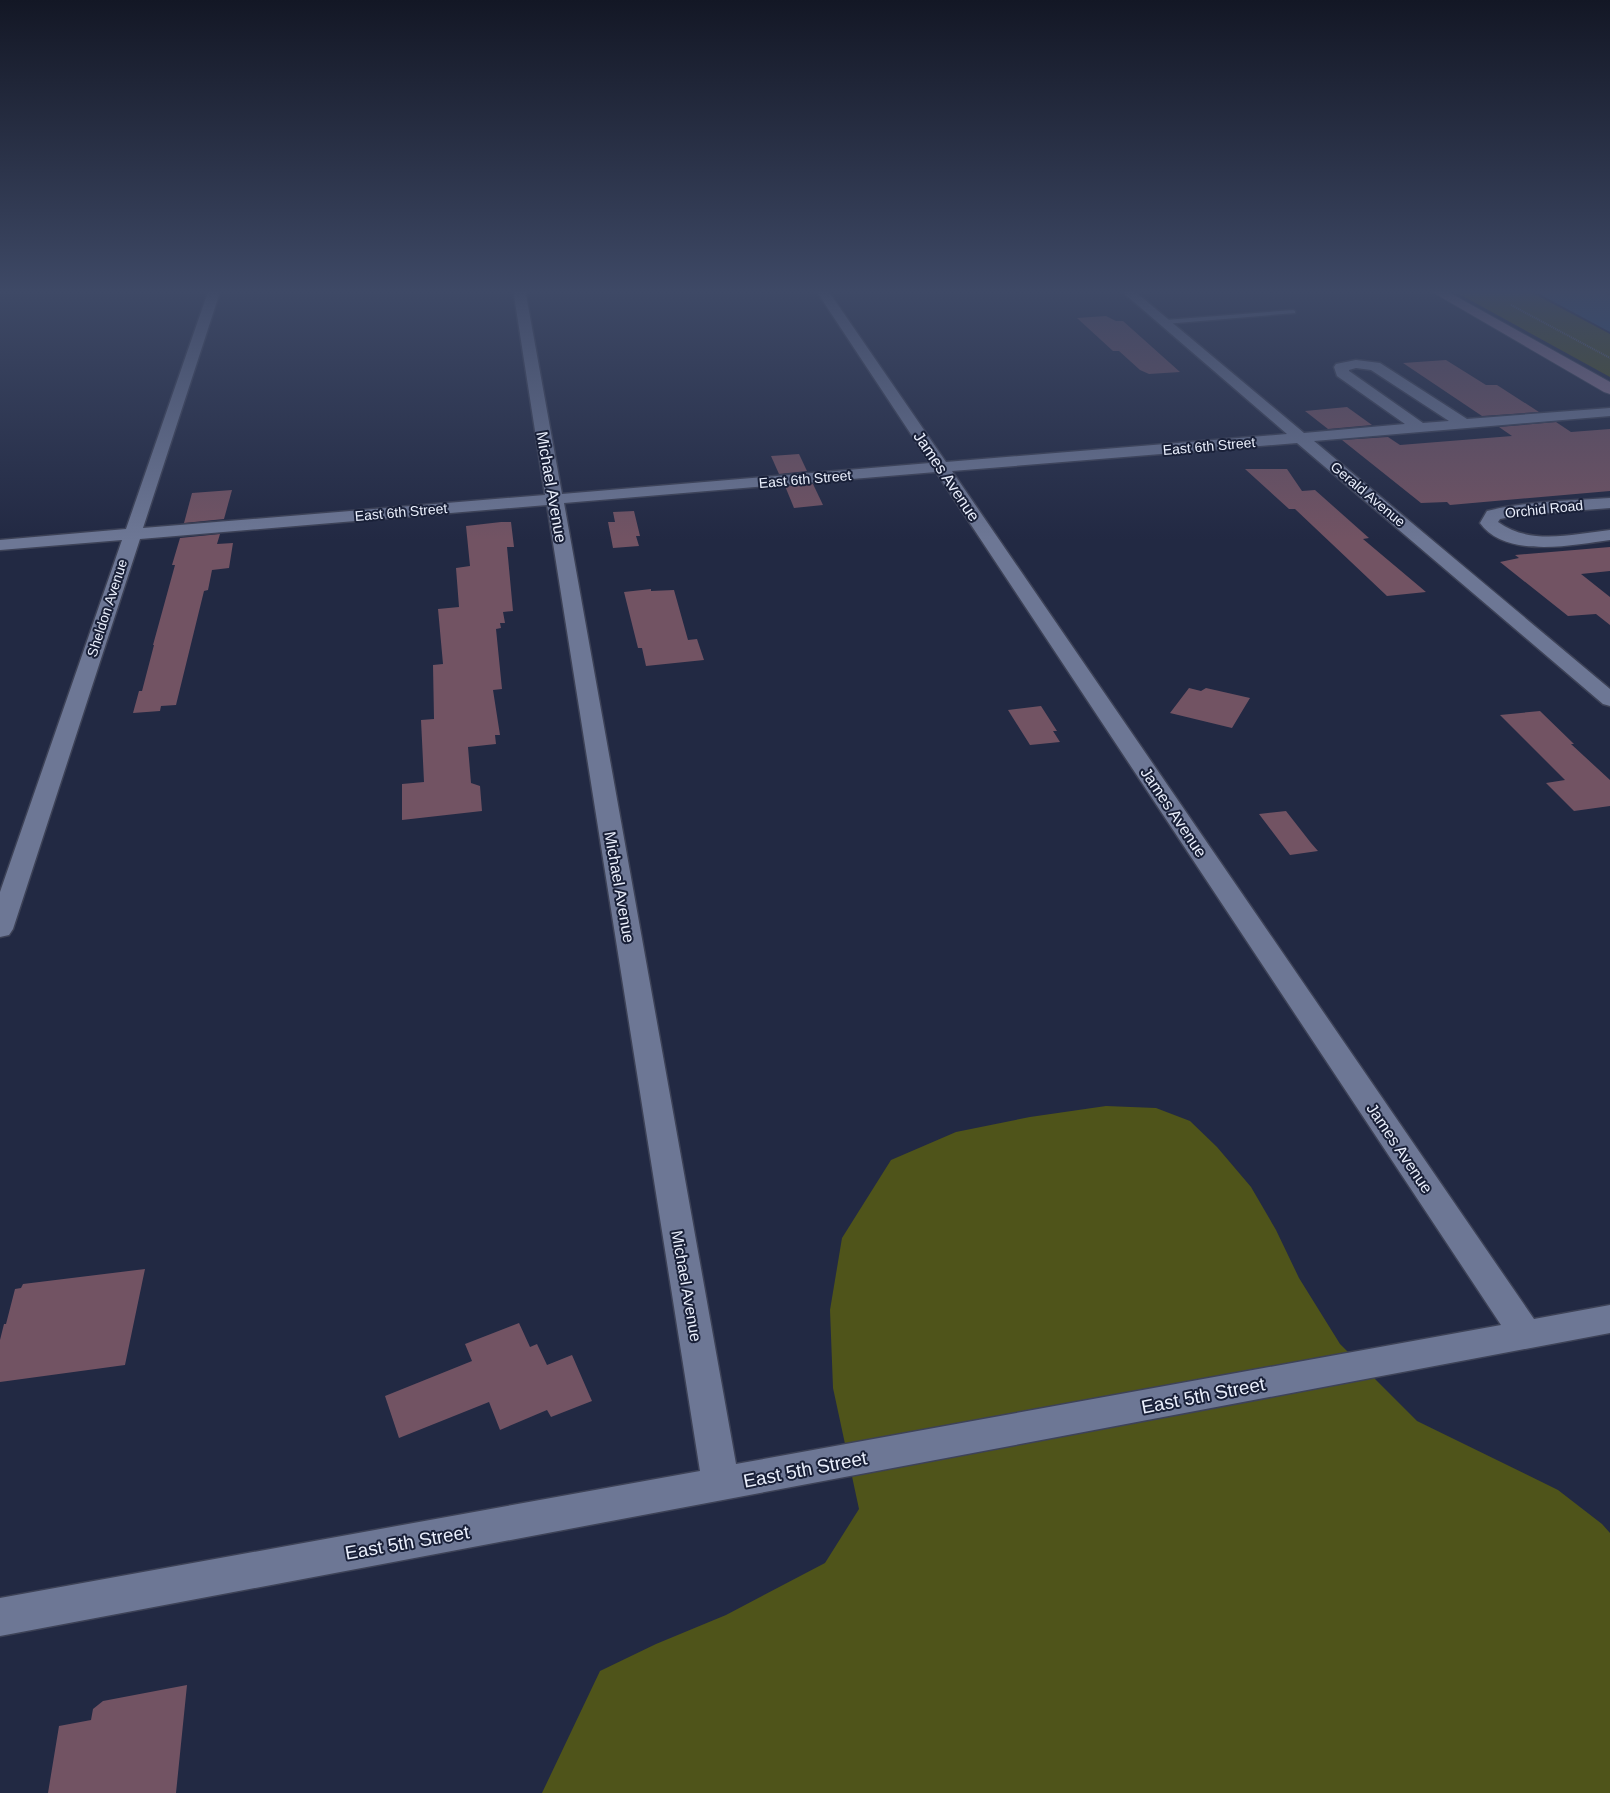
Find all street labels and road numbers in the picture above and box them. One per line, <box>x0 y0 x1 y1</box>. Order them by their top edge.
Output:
street label: James Avenue <box>910 428 983 524</box>
street label: Michael Avenue <box>533 430 570 544</box>
street label: East 6th Street <box>1162 434 1256 458</box>
street label: Gerald Avenue <box>1327 458 1409 530</box>
street label: East 6th Street <box>758 467 852 491</box>
street label: Orchid Road <box>1504 497 1584 521</box>
street label: East 6th Street <box>354 500 448 524</box>
street label: Sheldon Avenue <box>84 557 130 659</box>
street label: James Avenue <box>1137 764 1210 860</box>
street label: Michael Avenue <box>601 830 638 944</box>
street label: James Avenue <box>1363 1100 1436 1196</box>
street label: Michael Avenue <box>668 1229 705 1343</box>
street label: East 5th Street <box>1139 1373 1267 1418</box>
street label: East 5th Street <box>741 1447 869 1492</box>
street label: East 5th Street <box>343 1521 472 1564</box>

